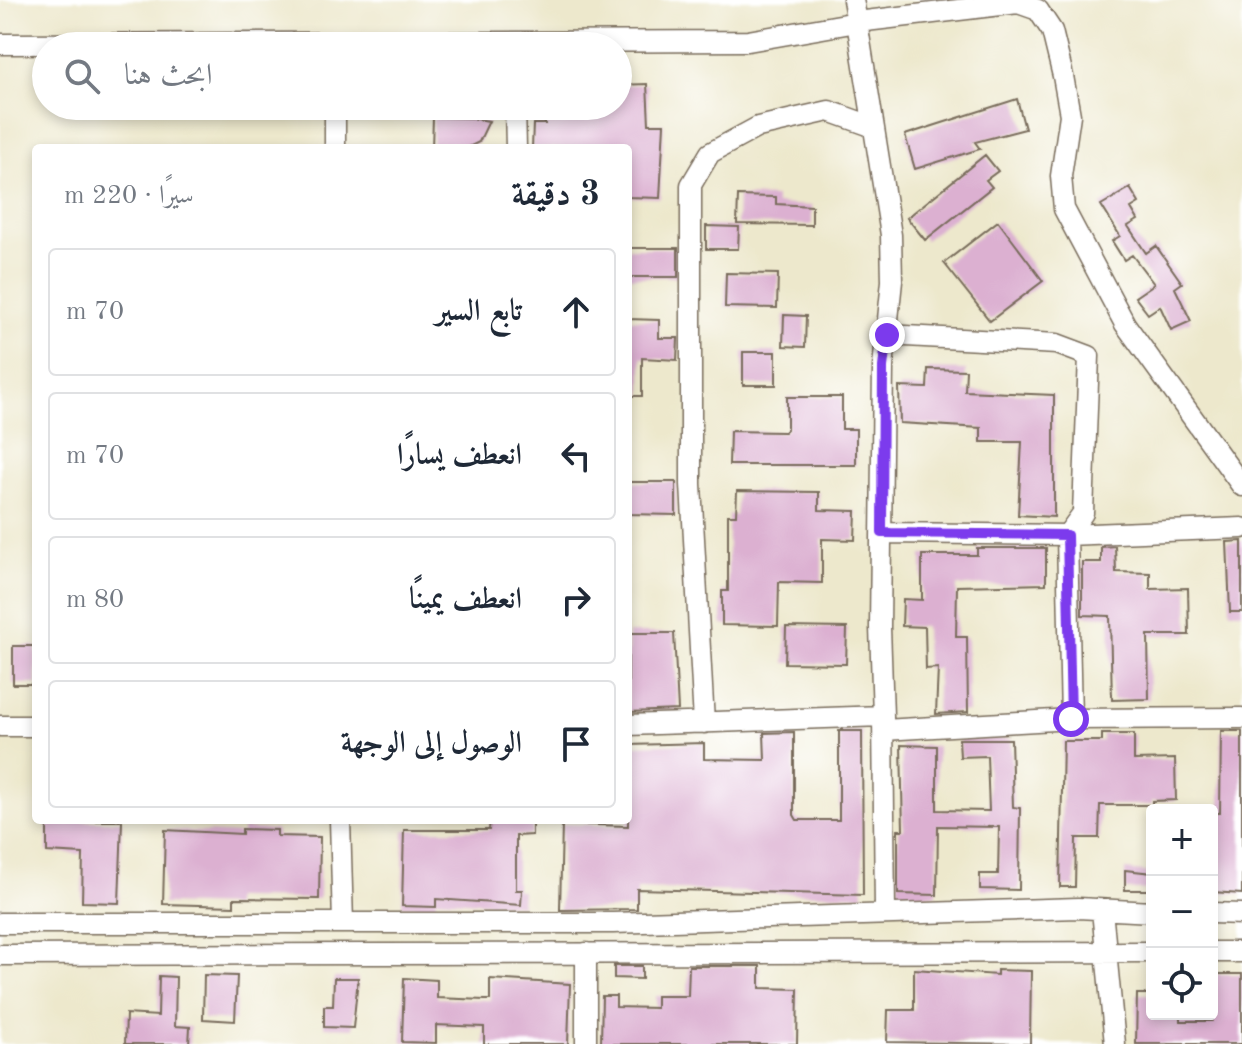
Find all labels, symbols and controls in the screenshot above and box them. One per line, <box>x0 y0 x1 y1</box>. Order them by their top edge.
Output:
search box <box>32 32 632 120</box>
icon: search <box>60 54 104 98</box>
text: ابحث هنا <box>124 61 212 91</box>
text: 3 دقيقة <box>511 178 600 212</box>
text: سيرًا · 220 m <box>64 183 194 209</box>
icon: ahead <box>554 290 598 334</box>
text: تابع السير <box>435 297 522 327</box>
text: 70 m <box>66 299 124 325</box>
route end <box>869 317 905 353</box>
icon: left <box>554 434 598 478</box>
text: انعطف يسارًا <box>397 441 522 471</box>
text: 70 m <box>66 443 124 469</box>
icon: right <box>554 578 598 622</box>
text: انعطف يمينًا <box>409 585 522 615</box>
text: 80 m <box>66 587 124 613</box>
route start <box>1053 701 1089 737</box>
icon: arrive <box>554 722 598 766</box>
text: الوصول إلى الوجهة <box>341 729 522 759</box>
map controls <box>1146 804 1218 1020</box>
button: + <box>1146 804 1218 876</box>
button: − <box>1146 876 1218 948</box>
button: locate <box>1146 948 1218 1020</box>

